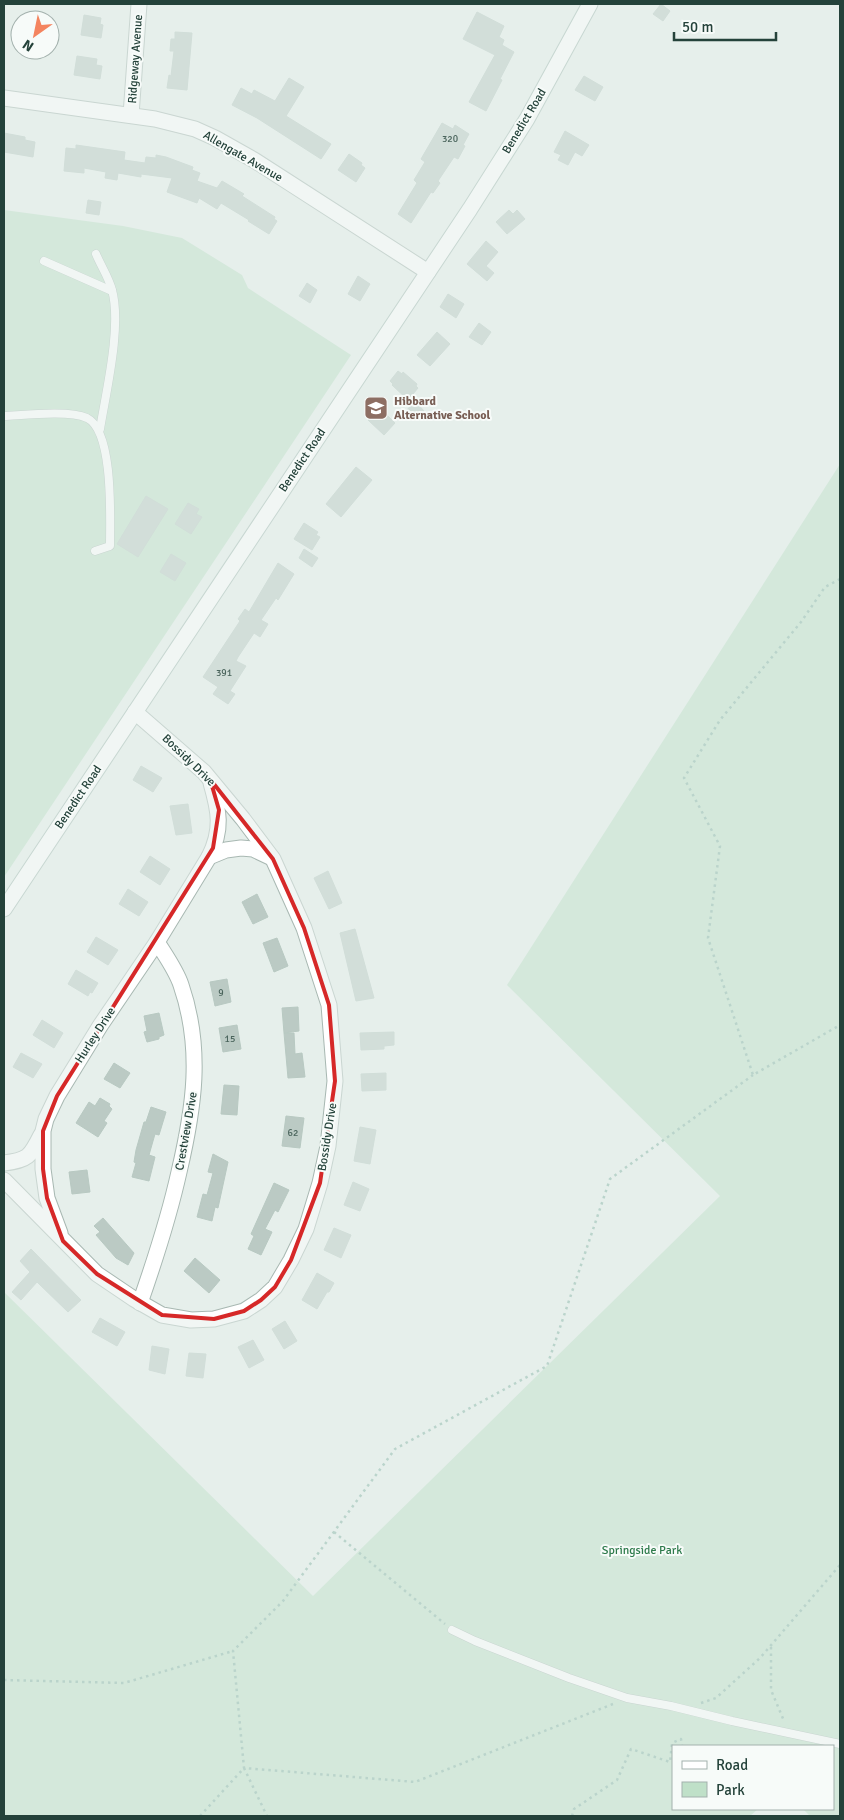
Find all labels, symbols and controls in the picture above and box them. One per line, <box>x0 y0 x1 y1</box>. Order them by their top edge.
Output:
north arrow <box>10 10 60 60</box>
scale bar <box>674 10 776 42</box>
street label: Ridgeway Avenue <box>125 14 146 104</box>
text: 50 m <box>682 18 713 36</box>
text: N <box>19 36 37 55</box>
street label: Benedict Road <box>499 86 550 157</box>
street label: Allengate Avenue <box>200 128 285 185</box>
house number: 320 <box>442 133 458 145</box>
place label: Hibbard Alternative School <box>394 394 491 423</box>
school or university icon: Hibbard Alternative School <box>363 395 389 421</box>
street label: Benedict Road <box>276 426 329 495</box>
house number: 391 <box>216 667 232 679</box>
street label: Bossidy Drive <box>159 731 219 790</box>
street label: Benedict Road <box>52 763 105 832</box>
house number: 9 <box>218 987 224 999</box>
street label: Hurley Drive <box>72 1005 119 1066</box>
house number: 15 <box>225 1033 235 1045</box>
street label: Crestview Drive <box>172 1091 201 1172</box>
street label: Bossidy Drive <box>315 1102 340 1172</box>
house number: 62 <box>288 1127 298 1139</box>
park label: Springside Park <box>602 1543 682 1558</box>
legend <box>672 1745 834 1810</box>
text: Road <box>716 1756 748 1774</box>
text: Park <box>716 1781 745 1799</box>

